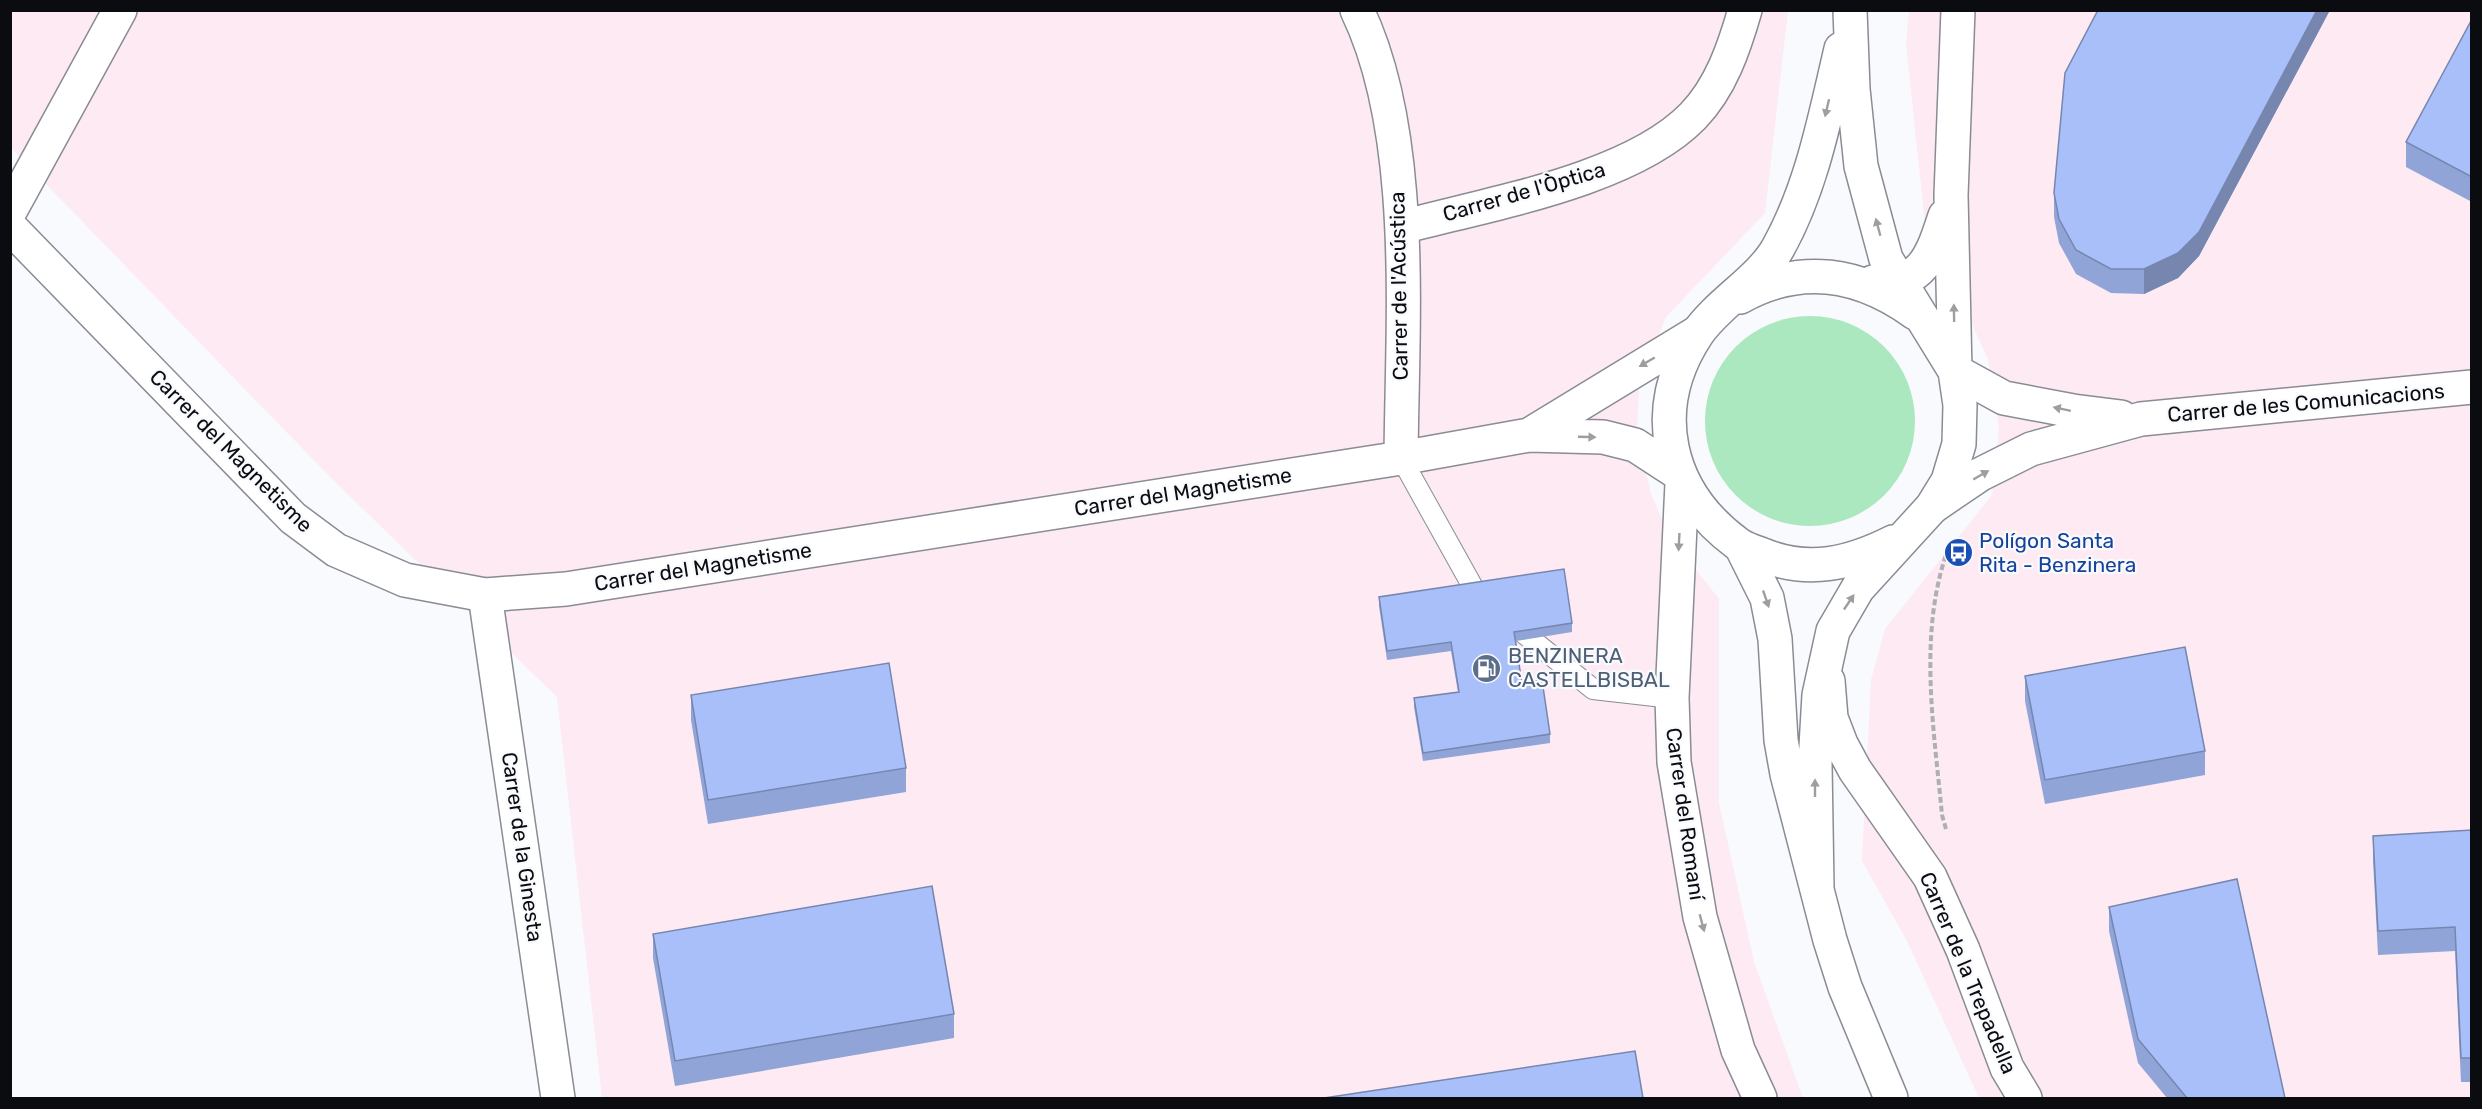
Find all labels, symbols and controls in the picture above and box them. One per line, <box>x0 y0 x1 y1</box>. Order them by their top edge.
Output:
one-way arrow <box>1822 99 1831 118</box>
street label: Carrer de l'Òptica <box>1440 156 1608 227</box>
street label: Carrer de l'Acústica <box>1384 191 1413 381</box>
one-way arrow <box>1873 218 1882 236</box>
one-way arrow <box>1949 303 1958 322</box>
one-way arrow <box>1638 357 1655 367</box>
street label: Carrer del Magnetisme <box>145 364 318 537</box>
street label: Carrer de les Comunicacions <box>2166 378 2446 427</box>
one-way arrow <box>2052 404 2071 413</box>
one-way arrow <box>1578 432 1597 441</box>
street label: Carrer del Magnetisme <box>1072 462 1293 521</box>
one-way arrow <box>1973 470 1990 480</box>
place label: Polígon Santa Rita - Benzinera <box>1979 528 2136 577</box>
one-way arrow <box>1675 532 1684 551</box>
street label: Carrer del Magnetisme <box>592 537 813 596</box>
bus stop icon: Polígon Santa Rita - Benzinera <box>1942 537 1974 569</box>
one-way arrow <box>1761 590 1771 608</box>
one-way arrow <box>1843 594 1855 610</box>
place label: BENZINERA CASTELLBISBAL <box>1508 643 1670 692</box>
fuel station icon: BENZINERA CASTELLBISBAL <box>1471 652 1503 684</box>
street label: Carrer del Romaní <box>1661 726 1710 903</box>
street label: Carrer de la Ginesta <box>497 750 548 943</box>
one-way arrow <box>1810 778 1820 797</box>
street label: Carrer de la Trepadella <box>1915 868 2022 1077</box>
one-way arrow <box>1697 914 1707 932</box>

